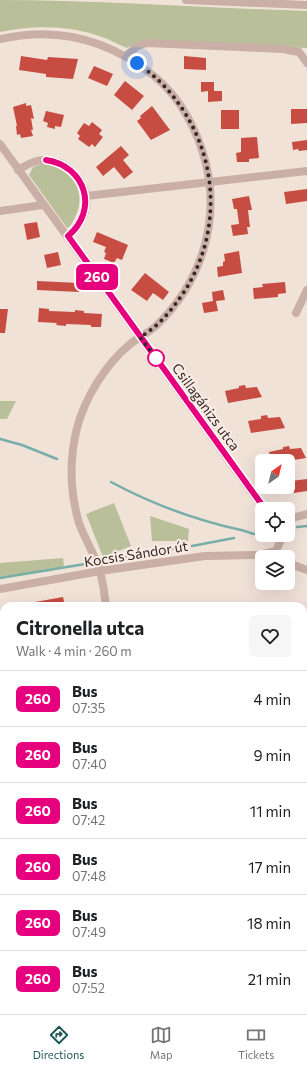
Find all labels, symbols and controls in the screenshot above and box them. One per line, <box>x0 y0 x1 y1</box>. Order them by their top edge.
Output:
your location <box>127 53 147 73</box>
line badge: 260 <box>74 264 120 290</box>
text: 260 <box>84 268 110 285</box>
unlabelled marker <box>147 349 165 367</box>
street label: Csillagánizs utca <box>169 360 244 454</box>
north arrow <box>255 454 295 494</box>
map controls <box>255 454 295 590</box>
button: locate <box>255 502 295 542</box>
street label: Kocsis Sándor út <box>83 537 189 570</box>
button: layers <box>255 550 295 590</box>
button: heart <box>249 615 291 657</box>
text: Citronella utca <box>16 616 144 639</box>
text: Walk · 4 min · 260 m <box>16 643 132 659</box>
text: Bus <box>72 682 97 700</box>
text: 260 <box>25 690 51 707</box>
text: 4 min <box>254 690 291 708</box>
text: 07:35 <box>72 700 105 716</box>
text: Bus <box>72 738 97 756</box>
text: 260 <box>25 746 51 763</box>
text: 9 min <box>253 746 291 764</box>
text: 07:40 <box>72 756 107 772</box>
text: Bus <box>72 794 97 812</box>
text: 260 <box>25 802 51 819</box>
text: 11 min <box>250 802 291 820</box>
text: 07:42 <box>72 812 105 828</box>
text: Bus <box>72 850 97 868</box>
text: 260 <box>25 858 51 875</box>
text: 17 min <box>248 858 291 876</box>
text: 07:48 <box>72 868 106 884</box>
text: Bus <box>72 906 97 924</box>
text: 260 <box>25 914 51 931</box>
text: 18 min <box>247 914 291 932</box>
text: 07:49 <box>72 924 106 940</box>
text: Bus <box>72 962 97 980</box>
text: 260 <box>25 970 51 987</box>
text: 21 min <box>248 970 291 988</box>
text: 07:52 <box>72 980 105 996</box>
tab: Directions <box>33 1024 84 1061</box>
tab: Map <box>150 1024 172 1061</box>
tab: Tickets <box>238 1024 274 1061</box>

